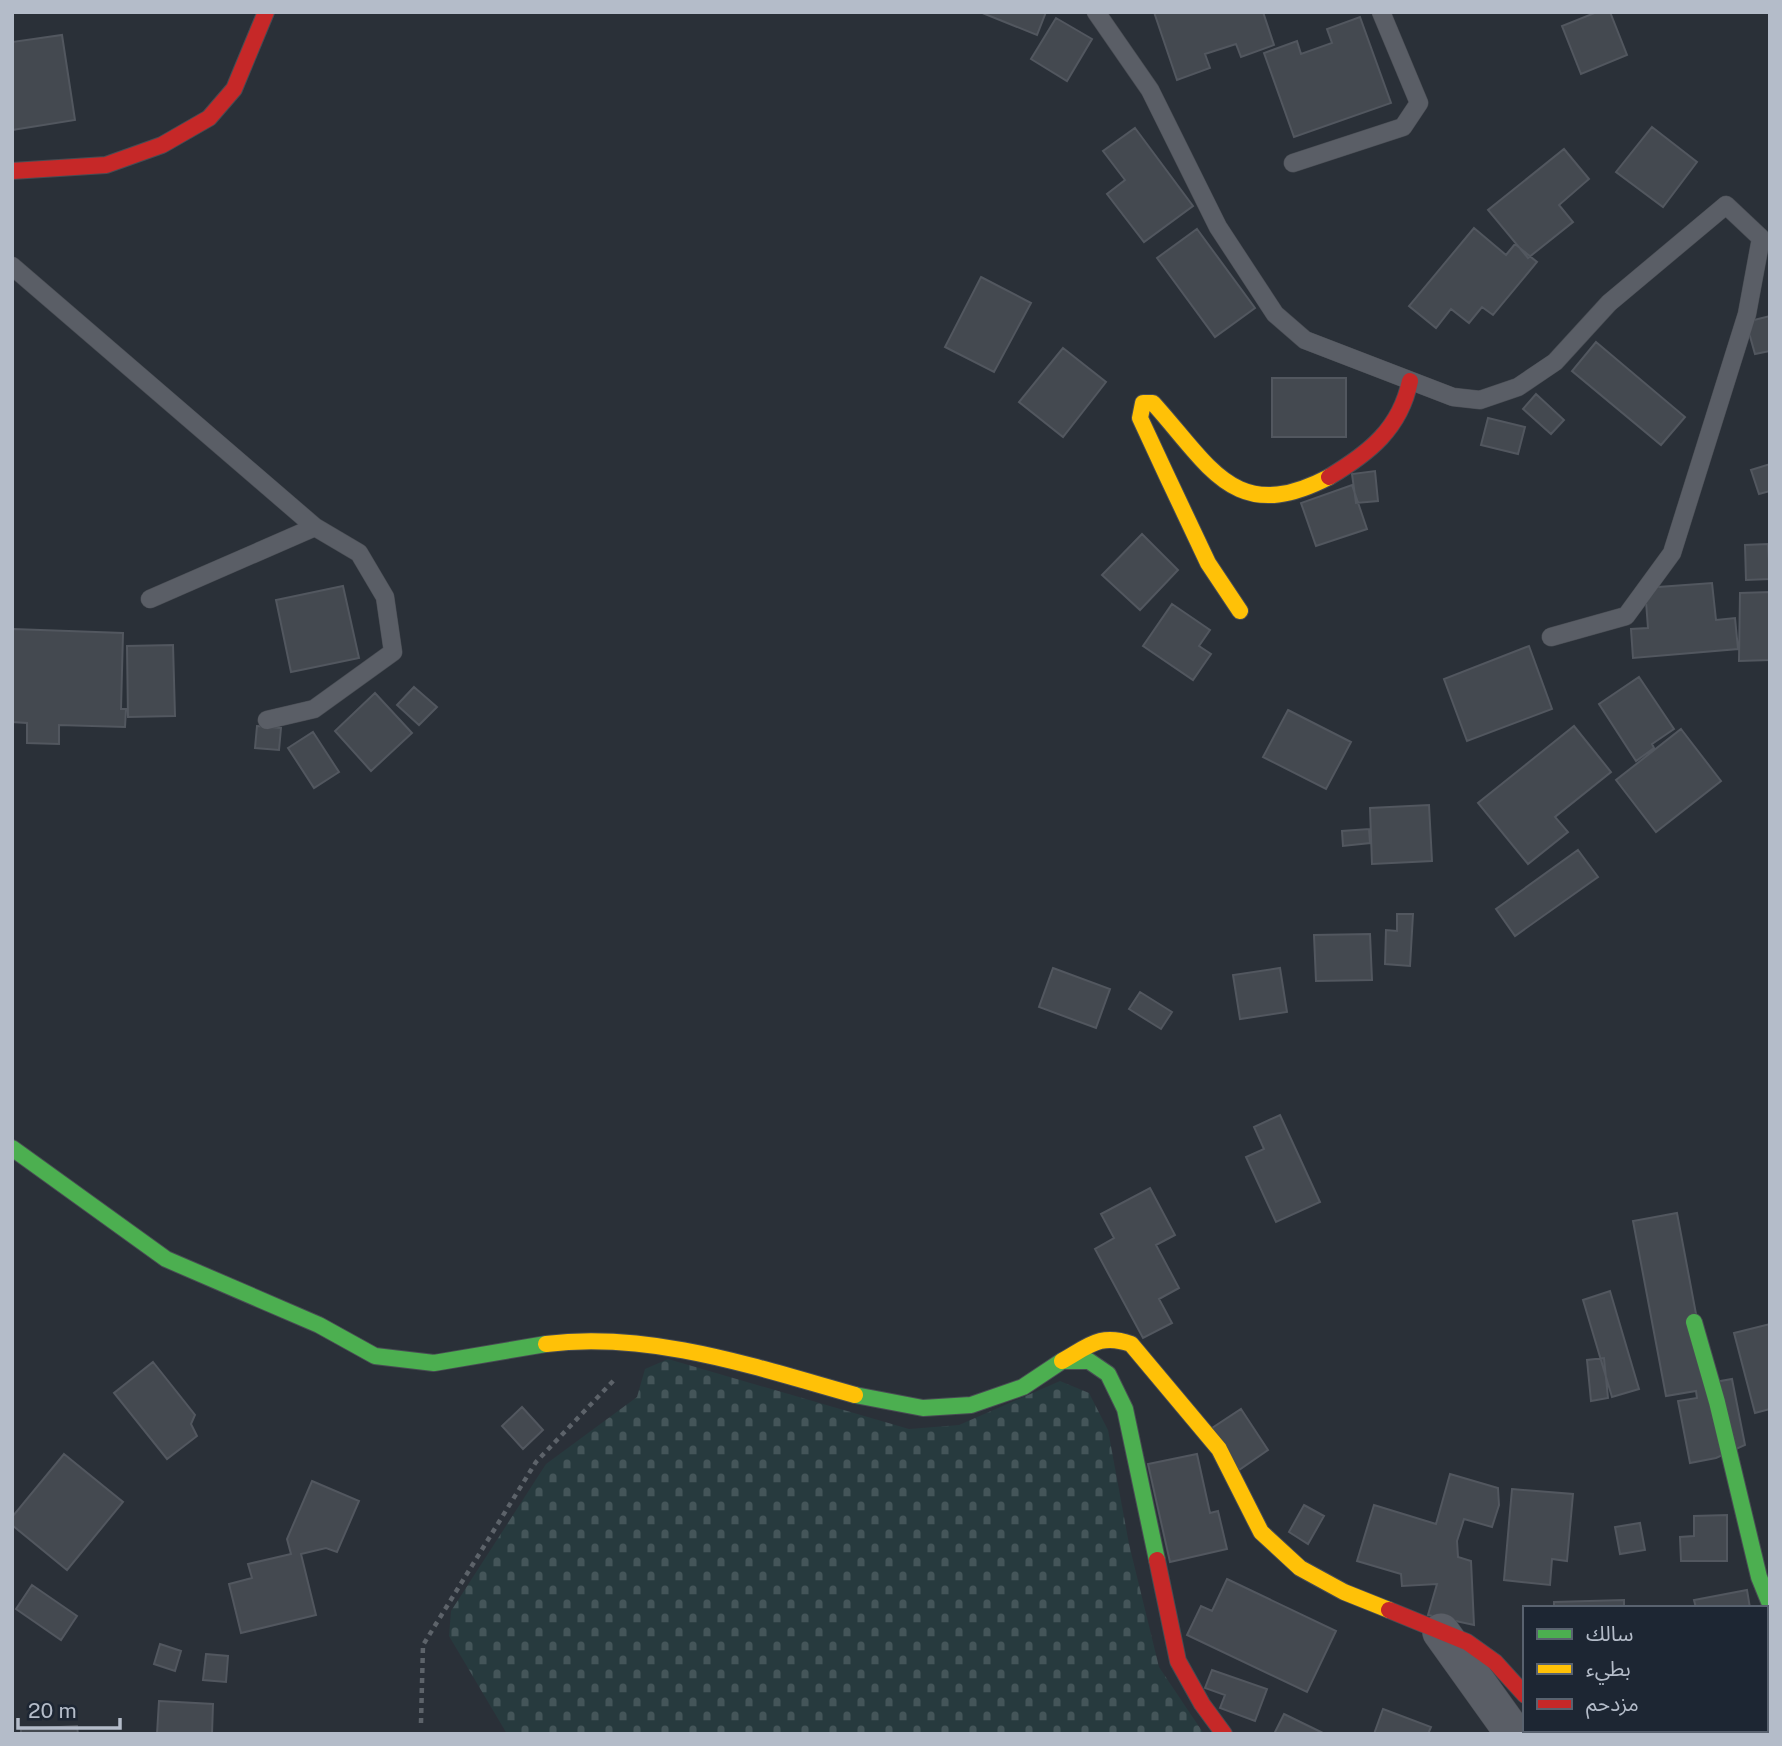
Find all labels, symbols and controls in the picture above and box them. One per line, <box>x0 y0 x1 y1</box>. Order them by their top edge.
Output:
legend <box>1523 1606 1768 1732</box>
text: سالك <box>1586 1621 1633 1646</box>
text: بطيء <box>1586 1656 1631 1685</box>
scale bar <box>18 1686 119 1730</box>
text: مزدحم <box>1586 1691 1639 1719</box>
text: 20 m <box>28 1698 77 1723</box>

